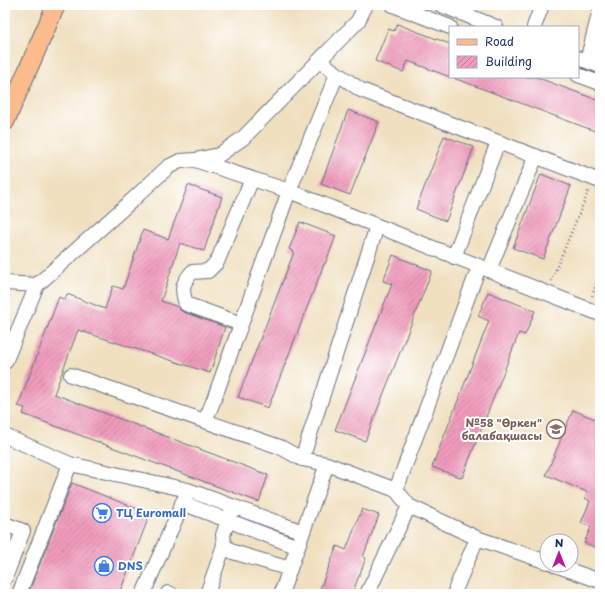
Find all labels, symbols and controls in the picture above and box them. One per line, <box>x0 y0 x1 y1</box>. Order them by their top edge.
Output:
legend <box>449 26 579 78</box>
text: Road <box>485 32 514 50</box>
text: Building <box>485 52 532 70</box>
place label: №58 "Өркен" балабақшасы <box>462 414 542 444</box>
school or university icon: №58 "Өркен" балабақшасы <box>545 418 567 440</box>
supermarket icon: ТЦ Euromall <box>91 502 113 524</box>
place label: ТЦ Euromall <box>116 504 186 521</box>
north arrow <box>539 533 579 573</box>
text: N <box>555 534 564 551</box>
shop icon: DNS <box>93 555 115 577</box>
place label: DNS <box>118 557 143 574</box>

